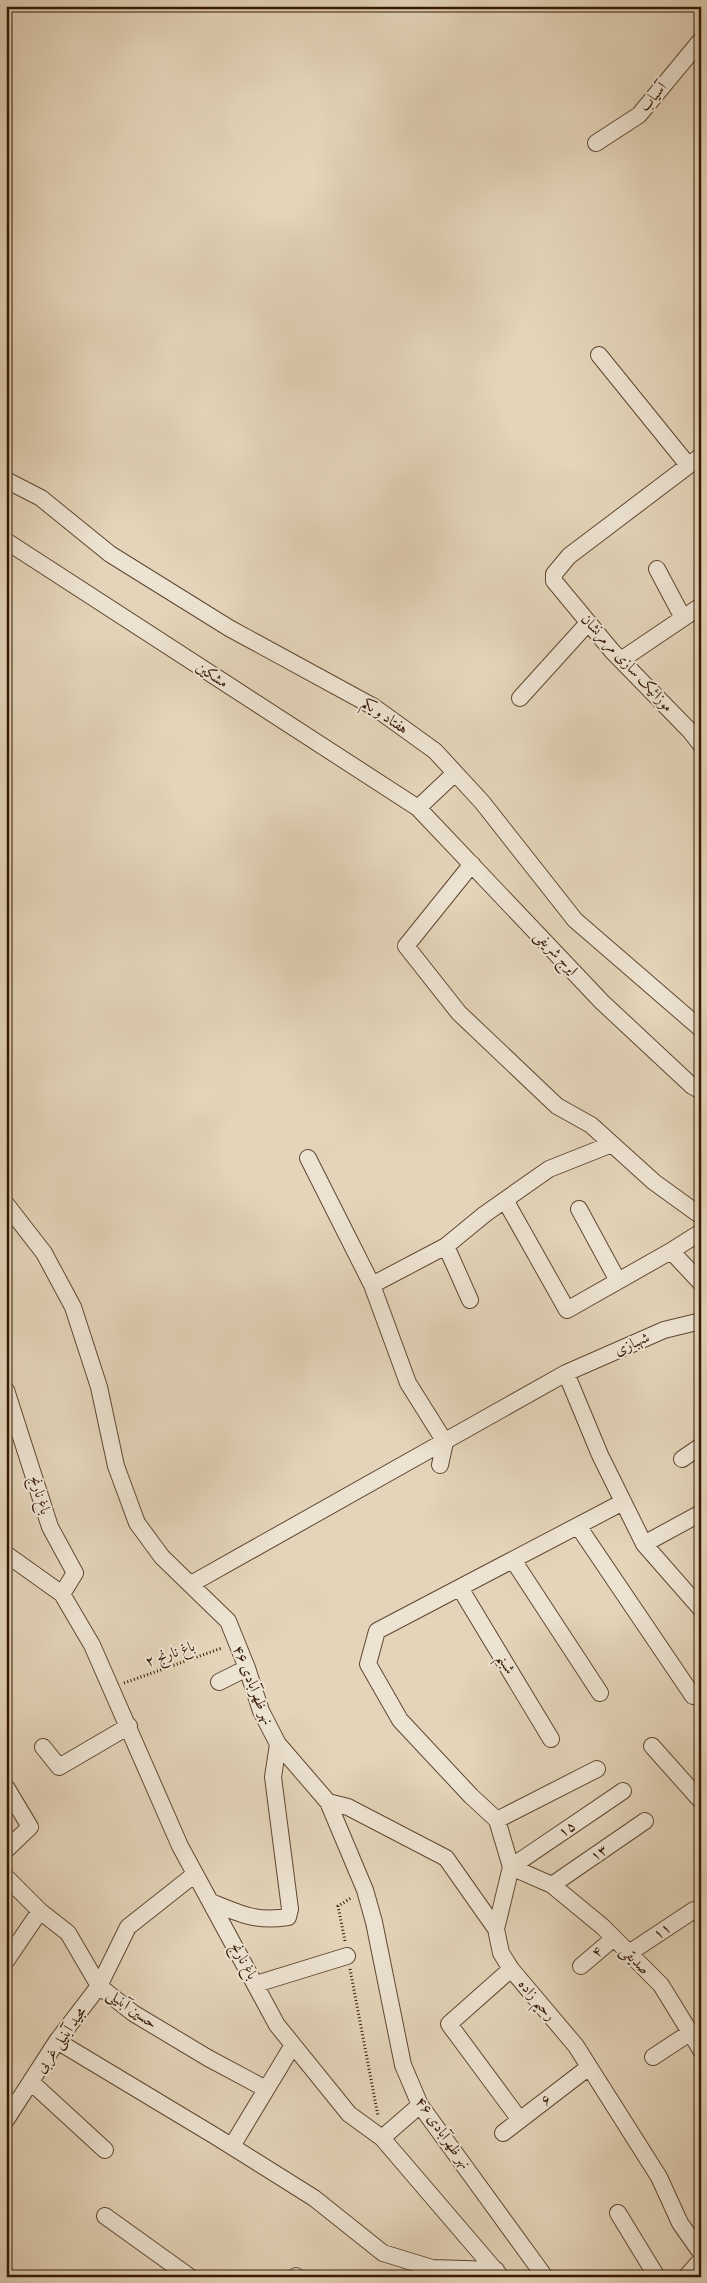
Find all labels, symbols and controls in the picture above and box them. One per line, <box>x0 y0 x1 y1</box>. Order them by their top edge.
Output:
street label: آسیاب <box>635 77 672 116</box>
street label: موزائیک سازی مرمرنشان <box>576 610 677 717</box>
street label: مشکین <box>192 658 232 692</box>
street label: هفتاد و یکم <box>356 694 412 742</box>
street label: ایرج شریفی <box>528 926 582 982</box>
street label: شهبازی <box>611 1328 653 1360</box>
street label: باغ نارنج <box>21 1473 55 1518</box>
street label: باغ نارنج ۲ <box>143 1637 199 1675</box>
street label: نهر ظهرآبادی ۴۶ <box>228 1642 278 1728</box>
street label: شبنم <box>488 1650 519 1680</box>
street label: ۱۵ <box>554 1816 580 1842</box>
street label: ۱۳ <box>586 1840 612 1866</box>
street label: ۱۱ <box>649 1918 675 1944</box>
street label: باغ نارنج <box>223 1939 262 1985</box>
street label: صدیقی <box>616 1941 654 1979</box>
street label: ۴ <box>588 1942 607 1962</box>
street label: رحیم زاده <box>510 1975 560 2028</box>
street label: حسین آبنیلی <box>103 1985 161 2034</box>
street label: مجید آبنیلی غربی <box>31 2003 92 2077</box>
street label: ۶ <box>537 2090 555 2110</box>
street label: نهر ظهرآبادی ۴۶ <box>411 2093 475 2173</box>

